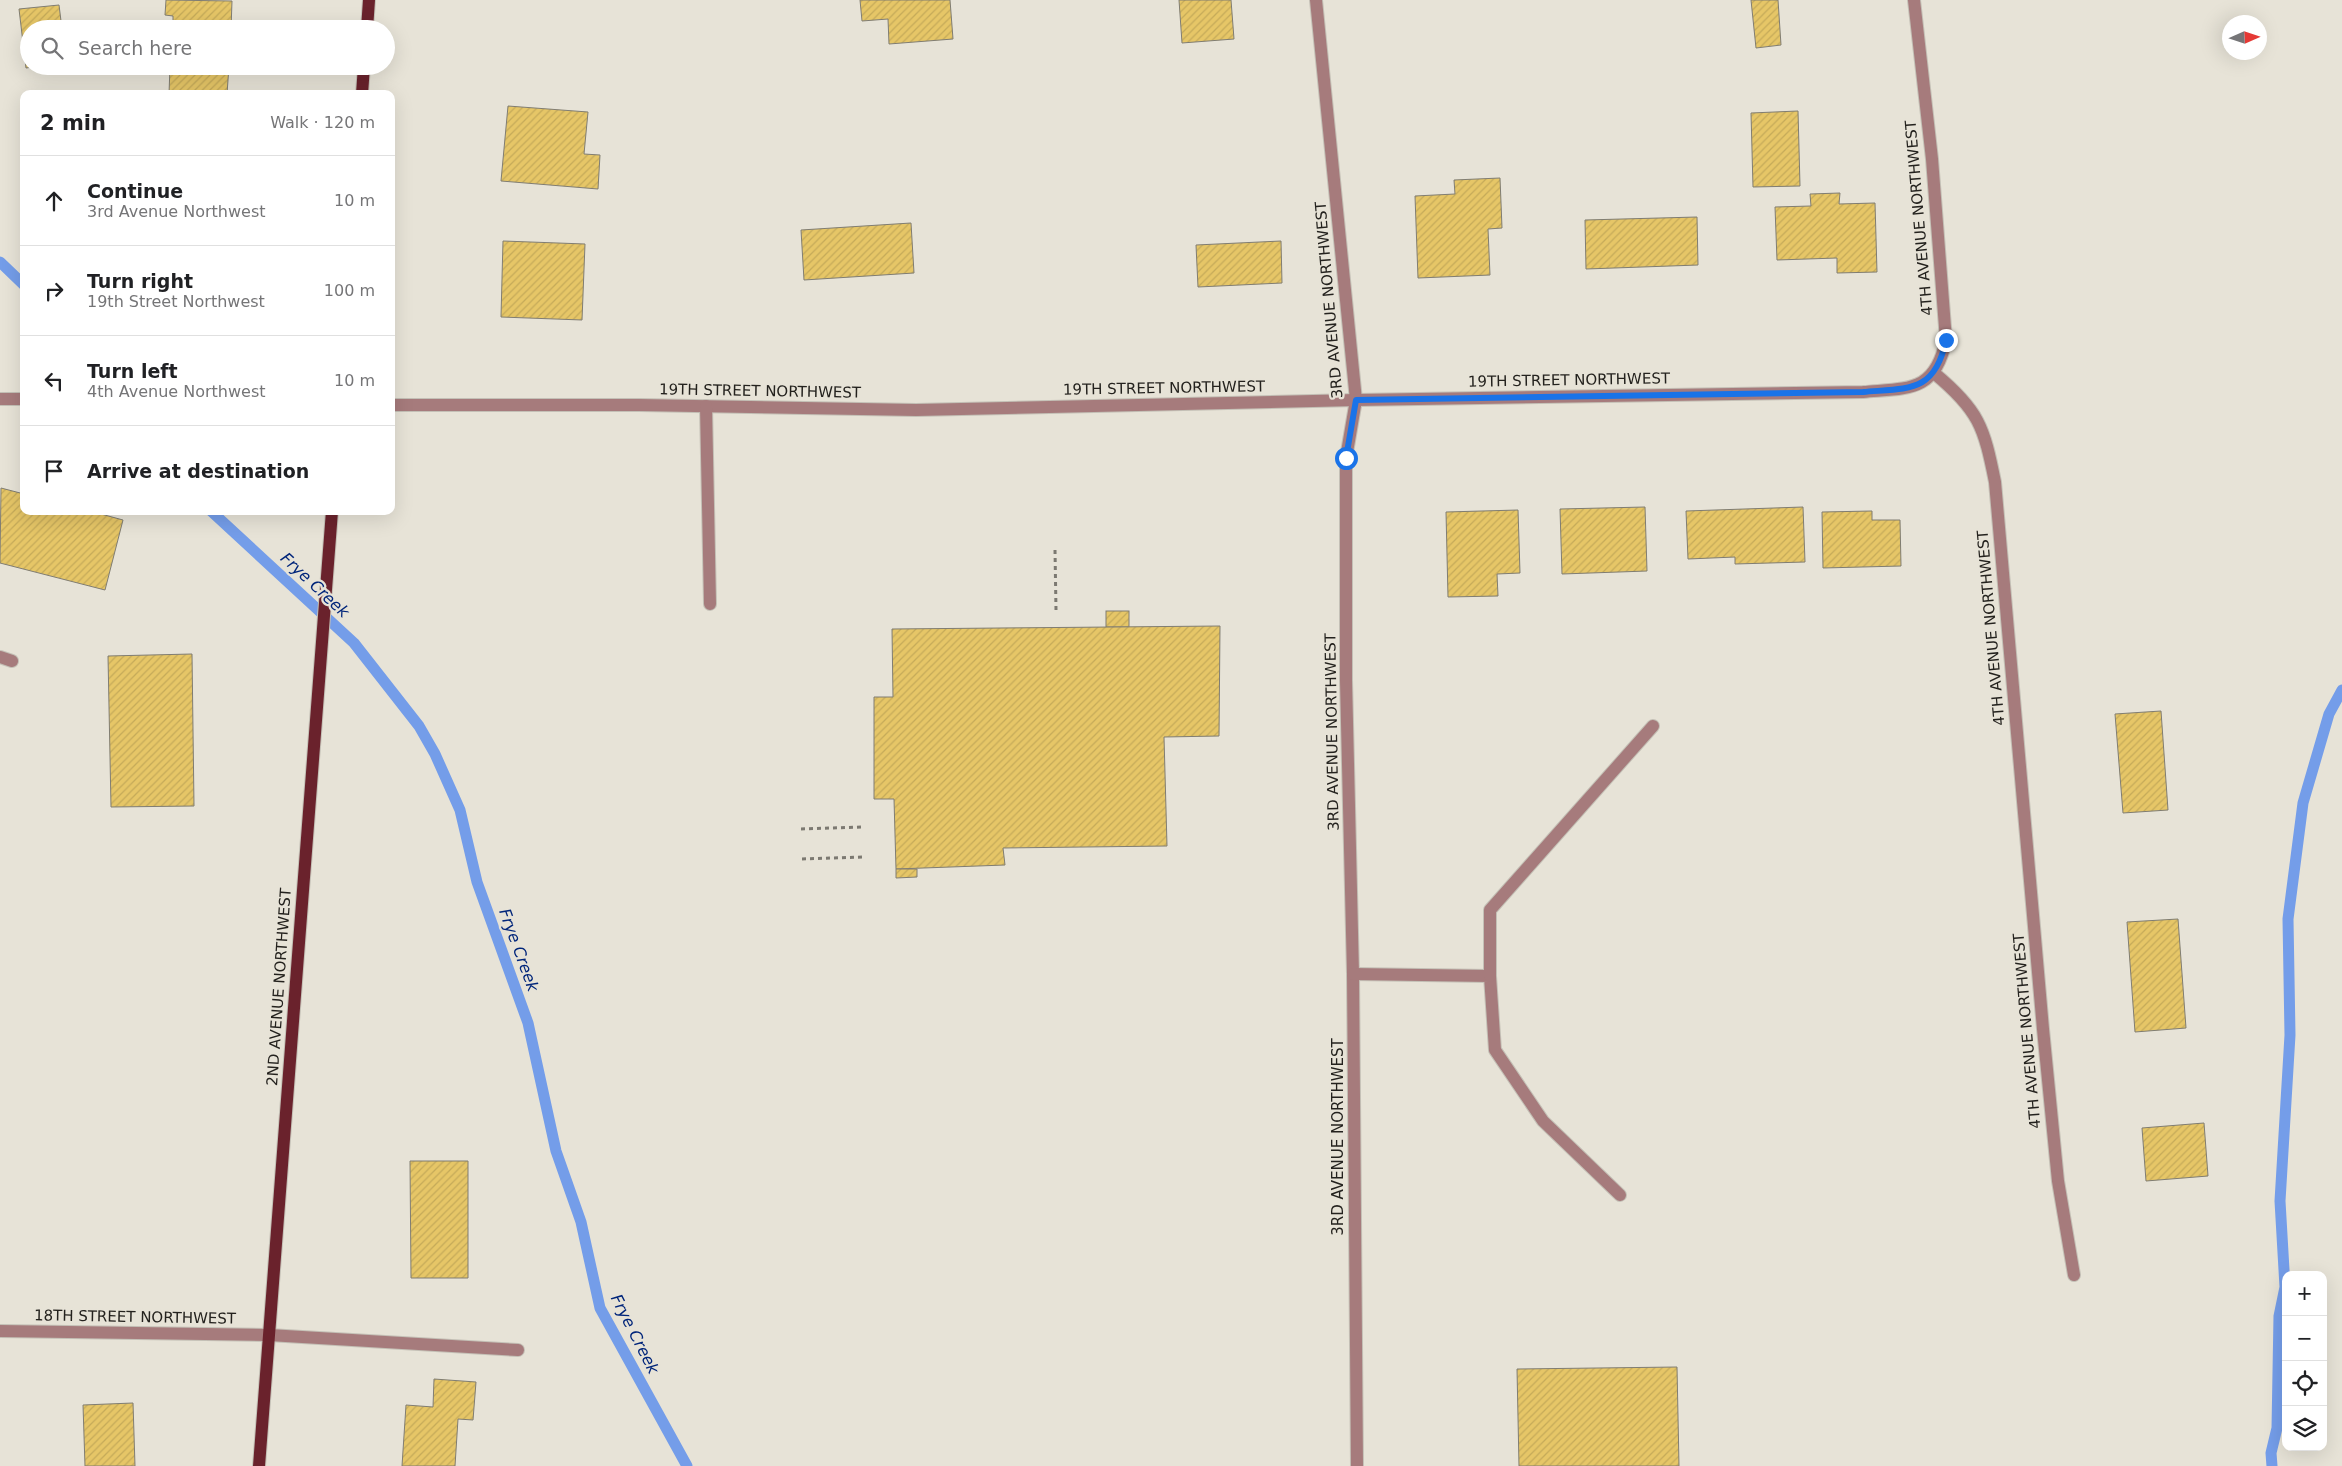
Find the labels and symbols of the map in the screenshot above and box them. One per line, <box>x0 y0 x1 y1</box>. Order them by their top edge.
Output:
north arrow <box>2222 15 2267 60</box>
street label: 4TH AVENUE NORTHWEST <box>1901 119 1937 316</box>
street label: 3RD AVENUE NORTHWEST <box>1311 200 1347 399</box>
route end <box>1935 329 1958 352</box>
street label: 19TH STREET NORTHWEST <box>1468 369 1671 391</box>
street label: 19TH STREET NORTHWEST <box>1063 377 1266 399</box>
street label: 19TH STREET NORTHWEST <box>659 380 862 402</box>
route start <box>1335 447 1358 470</box>
street label: 4TH AVENUE NORTHWEST <box>1973 529 2009 726</box>
water label: Frye Creek <box>277 548 354 622</box>
street label: 3RD AVENUE NORTHWEST <box>1321 632 1343 831</box>
street label: 2ND AVENUE NORTHWEST <box>263 887 295 1087</box>
water label: Frye Creek <box>495 906 543 995</box>
street label: 4TH AVENUE NORTHWEST <box>2009 932 2045 1129</box>
street label: 3RD AVENUE NORTHWEST <box>1329 1037 1347 1236</box>
water label: Frye Creek <box>607 1291 664 1378</box>
street label: 18TH STREET NORTHWEST <box>34 1306 237 1328</box>

